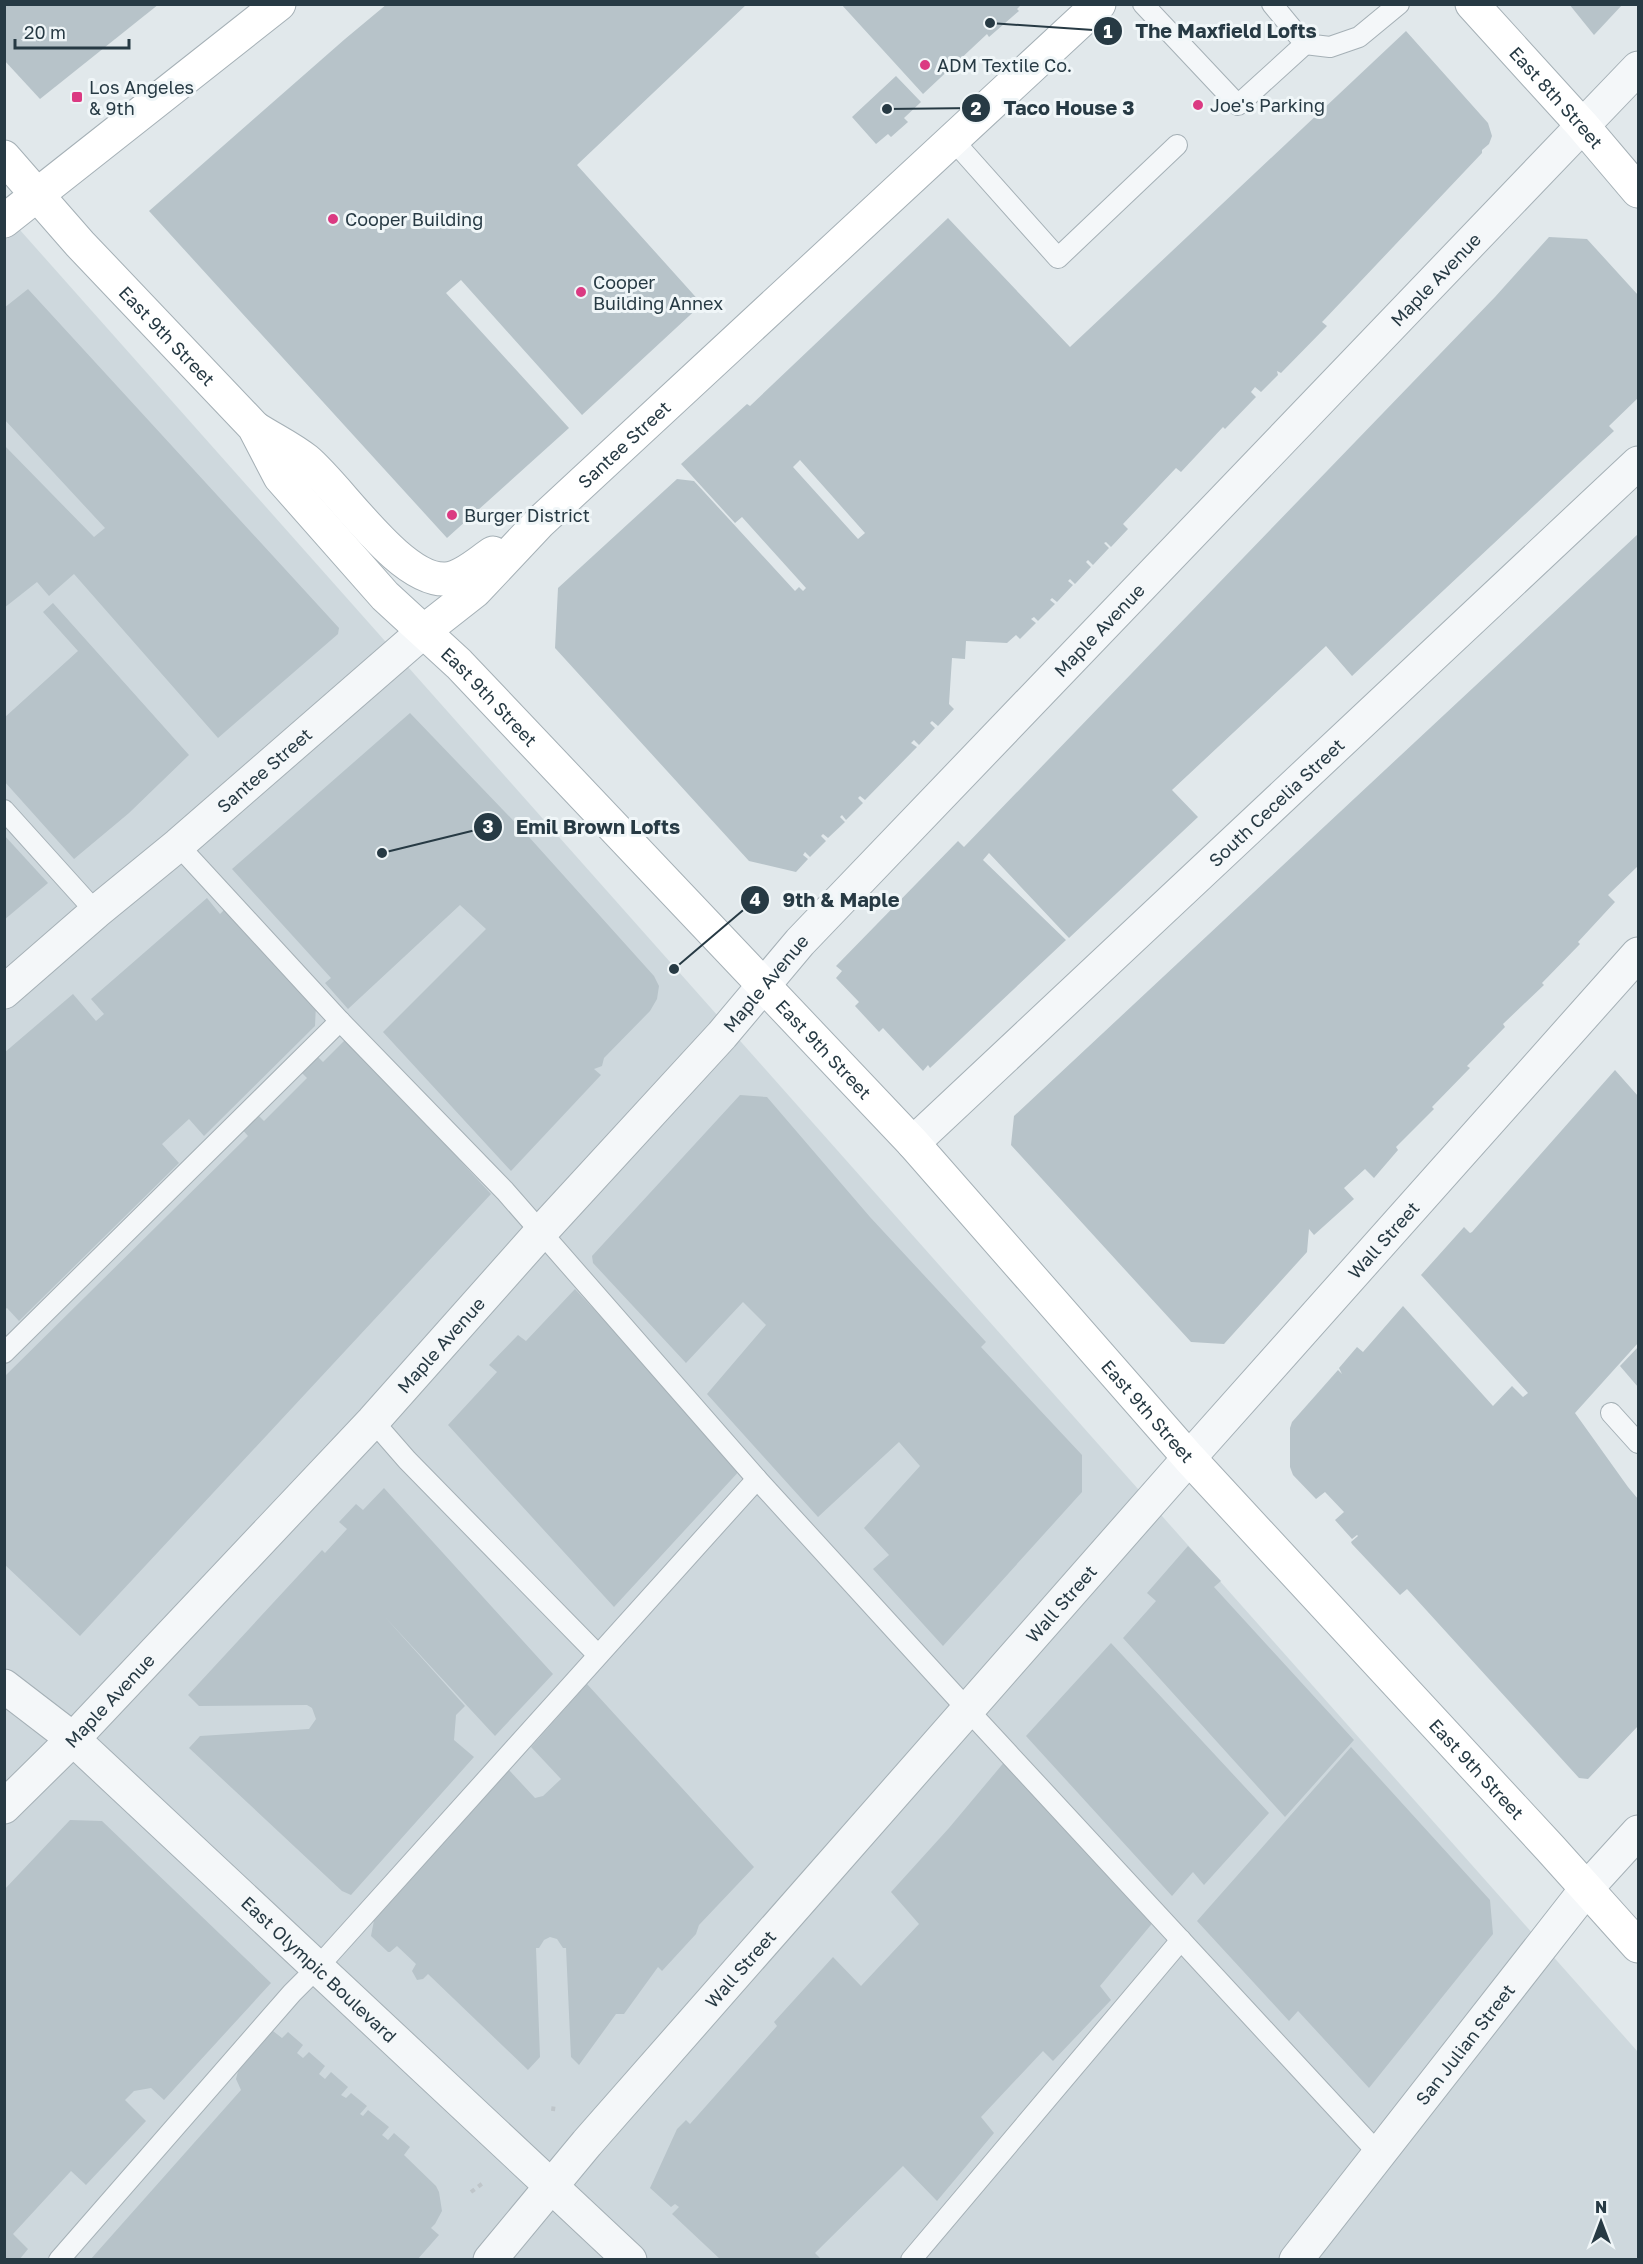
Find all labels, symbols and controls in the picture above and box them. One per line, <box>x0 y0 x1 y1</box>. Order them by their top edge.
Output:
scale bar <box>15 12 129 50</box>
callout: The Maxfield Lofts <box>1093 12 1329 50</box>
text: The Maxfield Lofts <box>1135 18 1317 42</box>
text: 1 <box>1103 20 1113 42</box>
text: 20 m <box>24 21 66 43</box>
street label: East 8th Street <box>1505 42 1608 153</box>
place label: ADM Textile Co. <box>937 54 1072 76</box>
marker: ADM Textile Co. <box>918 58 932 72</box>
place label: Los Angeles & 9th <box>89 76 194 119</box>
callout: Taco House 3 <box>961 89 1146 127</box>
marker: Los Angeles & 9th <box>70 90 84 104</box>
place label: Joe's Parking <box>1210 94 1325 116</box>
text: Taco House 3 <box>1004 95 1134 119</box>
text: 2 <box>971 97 982 119</box>
marker: Joe's Parking <box>1191 98 1205 112</box>
place label: Cooper Building <box>345 208 483 230</box>
marker: Cooper Building <box>326 212 340 226</box>
street label: Maple Avenue <box>1386 228 1485 330</box>
place label: Cooper Building Annex <box>593 271 723 314</box>
street label: East 9th Street <box>115 281 220 390</box>
marker: Cooper Building Annex <box>574 285 588 299</box>
street label: Santee Street <box>573 396 675 493</box>
place label: Burger District <box>464 504 590 526</box>
marker: Burger District <box>445 508 459 522</box>
street label: Maple Avenue <box>1049 579 1149 681</box>
street label: East 9th Street <box>437 642 542 751</box>
street label: Santee Street <box>212 723 316 817</box>
street label: South Cecelia Street <box>1204 734 1349 871</box>
callout: Emil Brown Lofts <box>473 808 692 846</box>
text: Emil Brown Lofts <box>516 814 680 838</box>
text: 3 <box>483 815 494 837</box>
callout: 9th & Maple <box>740 881 911 919</box>
text: 9th & Maple <box>782 887 900 911</box>
text: 4 <box>749 888 761 910</box>
street label: Maple Avenue <box>718 930 813 1037</box>
street label: East 9th Street <box>771 994 876 1103</box>
street label: Wall Street <box>1343 1197 1423 1283</box>
street label: Maple Avenue <box>392 1292 489 1397</box>
street label: East 9th Street <box>1097 1355 1199 1467</box>
street label: Wall Street <box>1021 1560 1101 1647</box>
street label: Maple Avenue <box>60 1649 159 1752</box>
street label: East 9th Street <box>1425 1714 1529 1824</box>
street label: East Olympic Boulevard <box>237 1891 401 2047</box>
street label: Wall Street <box>700 1925 780 2012</box>
street label: San Julian Street <box>1411 1979 1519 2109</box>
north arrow <box>1571 2192 1631 2252</box>
text: N <box>1595 2197 1607 2217</box>

